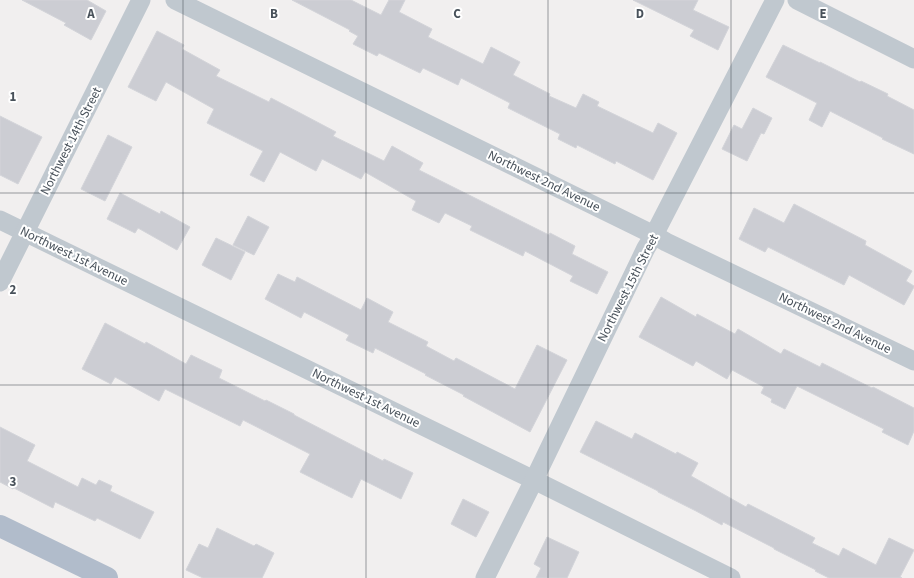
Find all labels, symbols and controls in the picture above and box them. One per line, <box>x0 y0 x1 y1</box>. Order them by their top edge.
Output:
text: A <box>86 5 95 23</box>
text: B <box>270 5 278 23</box>
text: C <box>453 5 461 23</box>
text: D <box>636 5 644 23</box>
text: E <box>819 5 827 23</box>
street label: Northwest 14th Street <box>36 83 106 198</box>
text: 1 <box>10 88 17 106</box>
street label: Northwest 2nd Avenue <box>485 146 603 216</box>
street label: Northwest 1st Avenue <box>17 222 131 290</box>
street label: Northwest 15th Street <box>593 230 663 345</box>
text: 2 <box>10 281 17 299</box>
street label: Northwest 2nd Avenue <box>776 288 894 358</box>
street label: Northwest 1st Avenue <box>309 364 423 432</box>
text: 3 <box>10 473 17 491</box>

